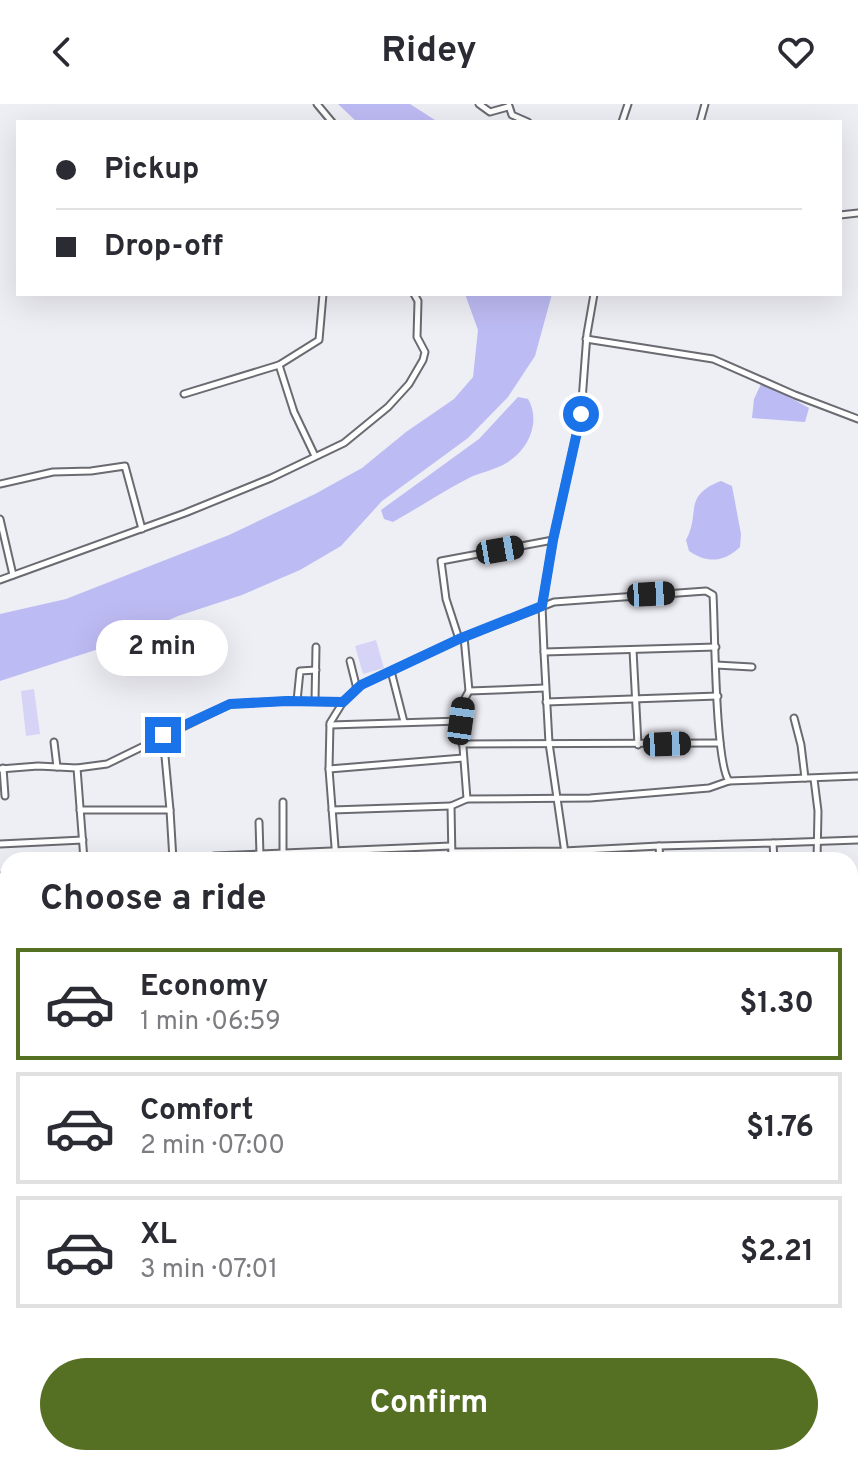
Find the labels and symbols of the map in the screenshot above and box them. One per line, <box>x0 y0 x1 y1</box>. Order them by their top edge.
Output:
route start <box>563 396 599 432</box>
car <box>474 534 526 566</box>
car <box>626 581 676 607</box>
callout: 2 min <box>97 619 229 675</box>
car <box>446 696 476 746</box>
route end <box>145 717 181 753</box>
car <box>643 731 691 757</box>

